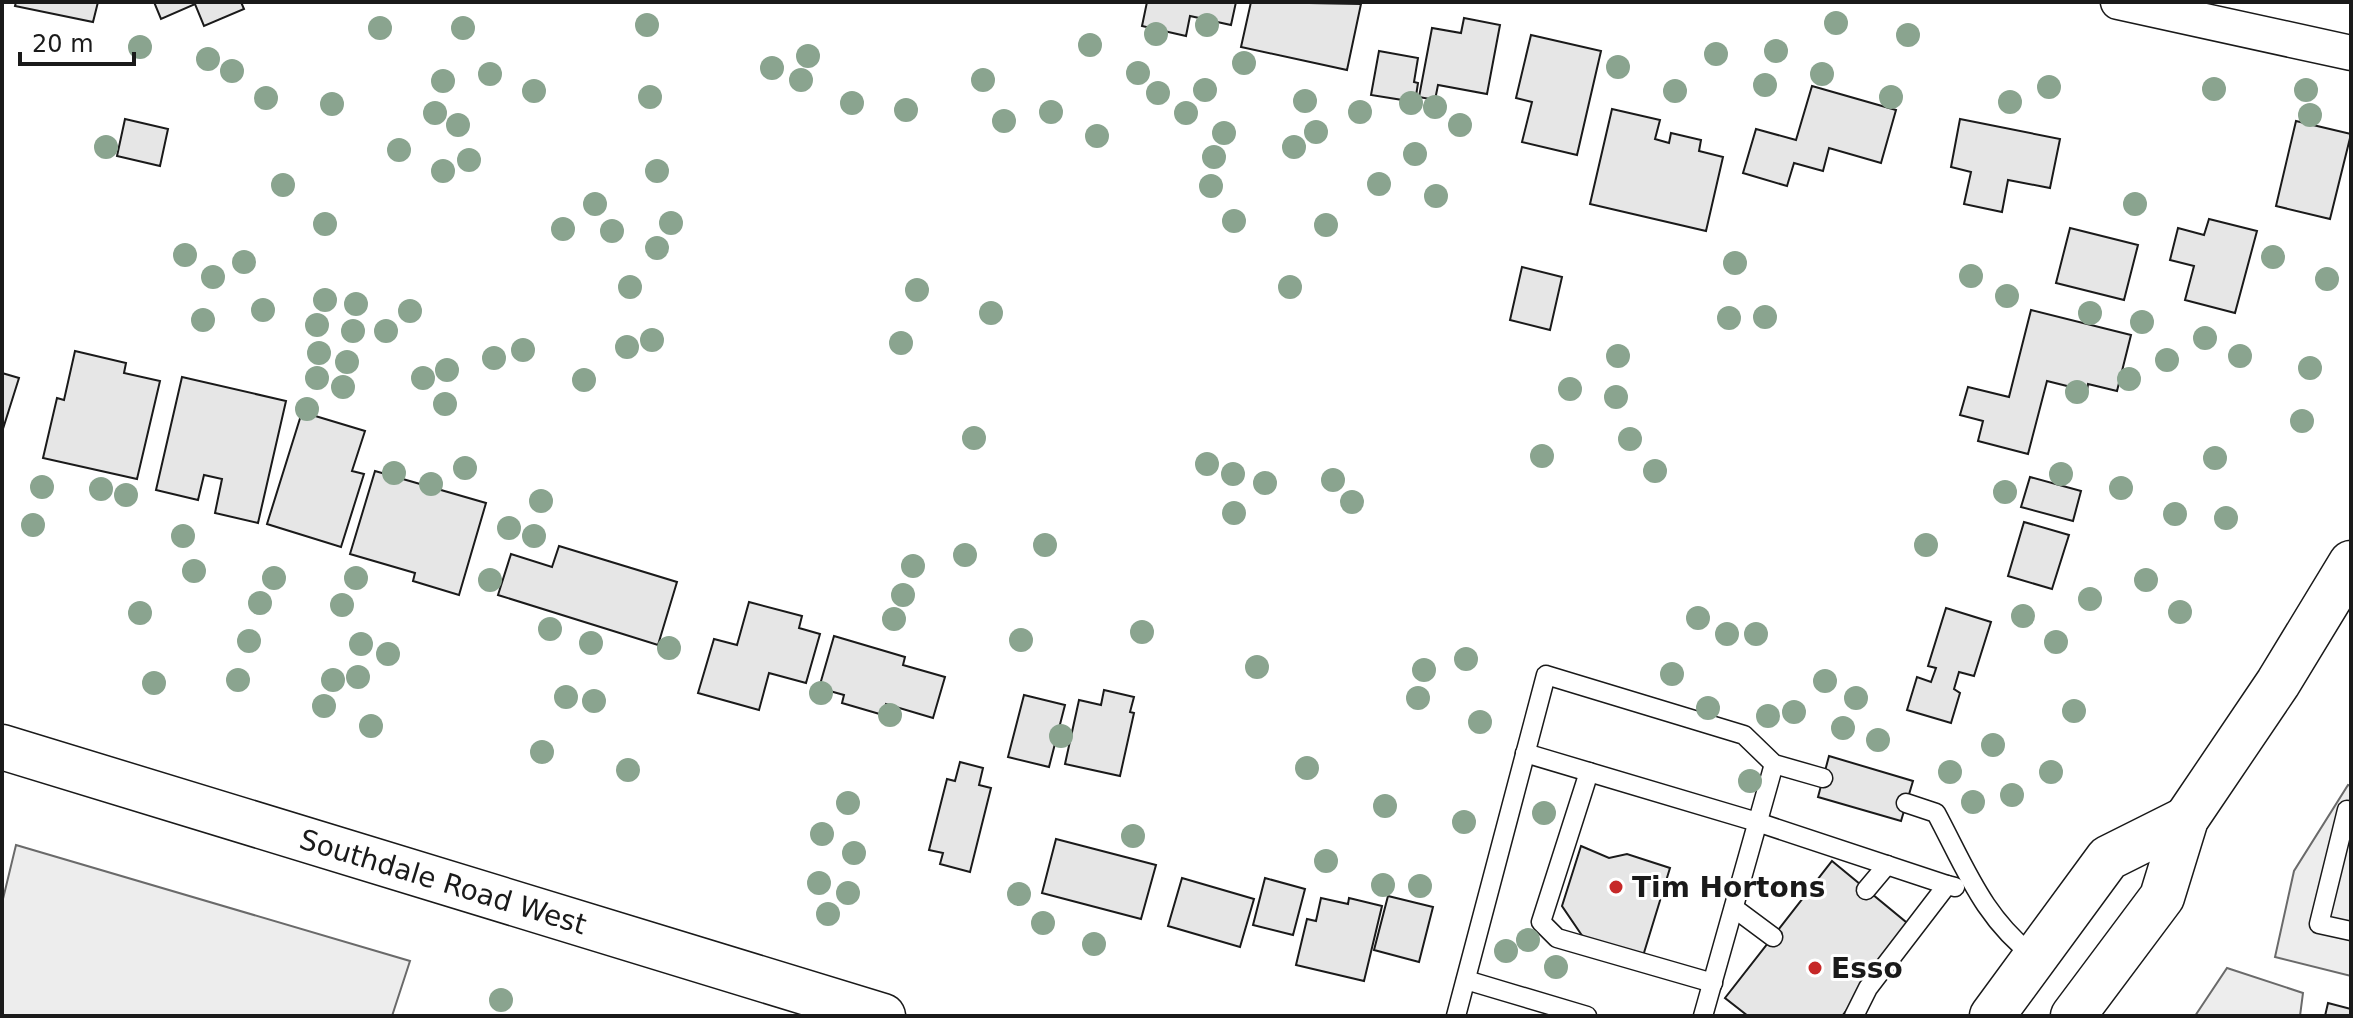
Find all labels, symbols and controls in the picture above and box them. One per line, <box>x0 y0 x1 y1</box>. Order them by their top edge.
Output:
scale bar <box>20 16 134 66</box>
text: 20 m <box>32 30 94 58</box>
street label: Southdale Road West <box>296 823 590 941</box>
place label: Tim Hortons <box>1632 871 1825 904</box>
marker: Tim Hortons <box>1607 878 1625 896</box>
place label: Esso <box>1831 952 1903 985</box>
marker: Esso <box>1806 959 1824 977</box>

